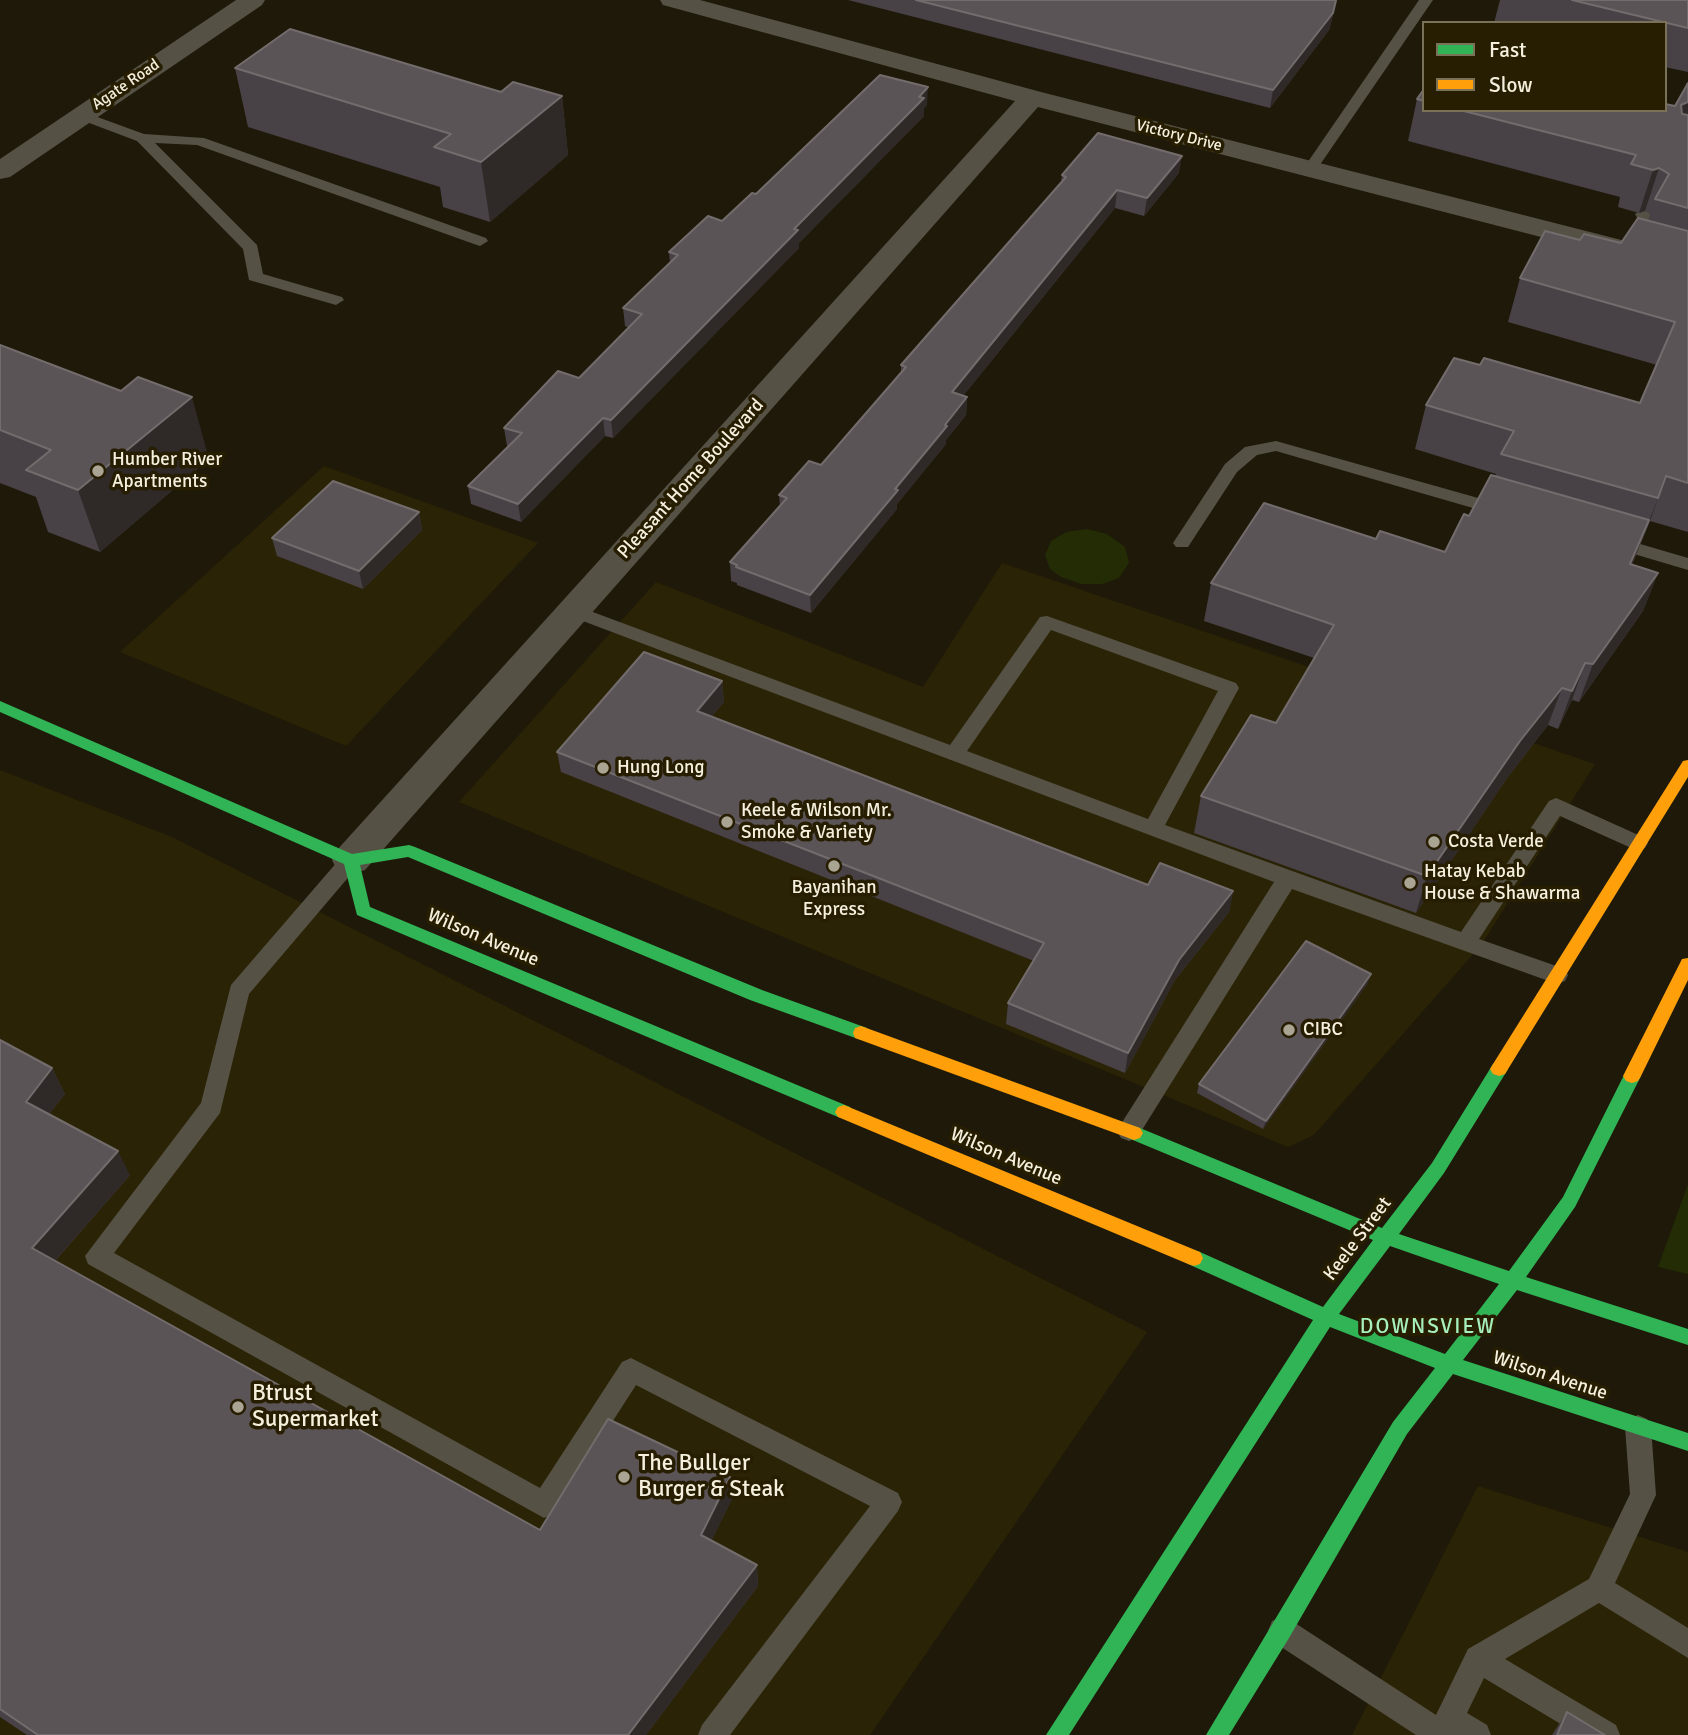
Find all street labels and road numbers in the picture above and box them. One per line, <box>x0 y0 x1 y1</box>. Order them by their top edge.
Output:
street label: Agate Road <box>89 55 163 115</box>
street label: Victory Drive <box>1134 116 1224 156</box>
street label: Pleasant Home Boulevard <box>613 394 769 564</box>
street label: Wilson Avenue <box>424 904 542 972</box>
street label: Wilson Avenue <box>947 1123 1065 1191</box>
street label: Keele Street <box>1319 1193 1397 1285</box>
street label: Wilson Avenue <box>1490 1347 1610 1405</box>

